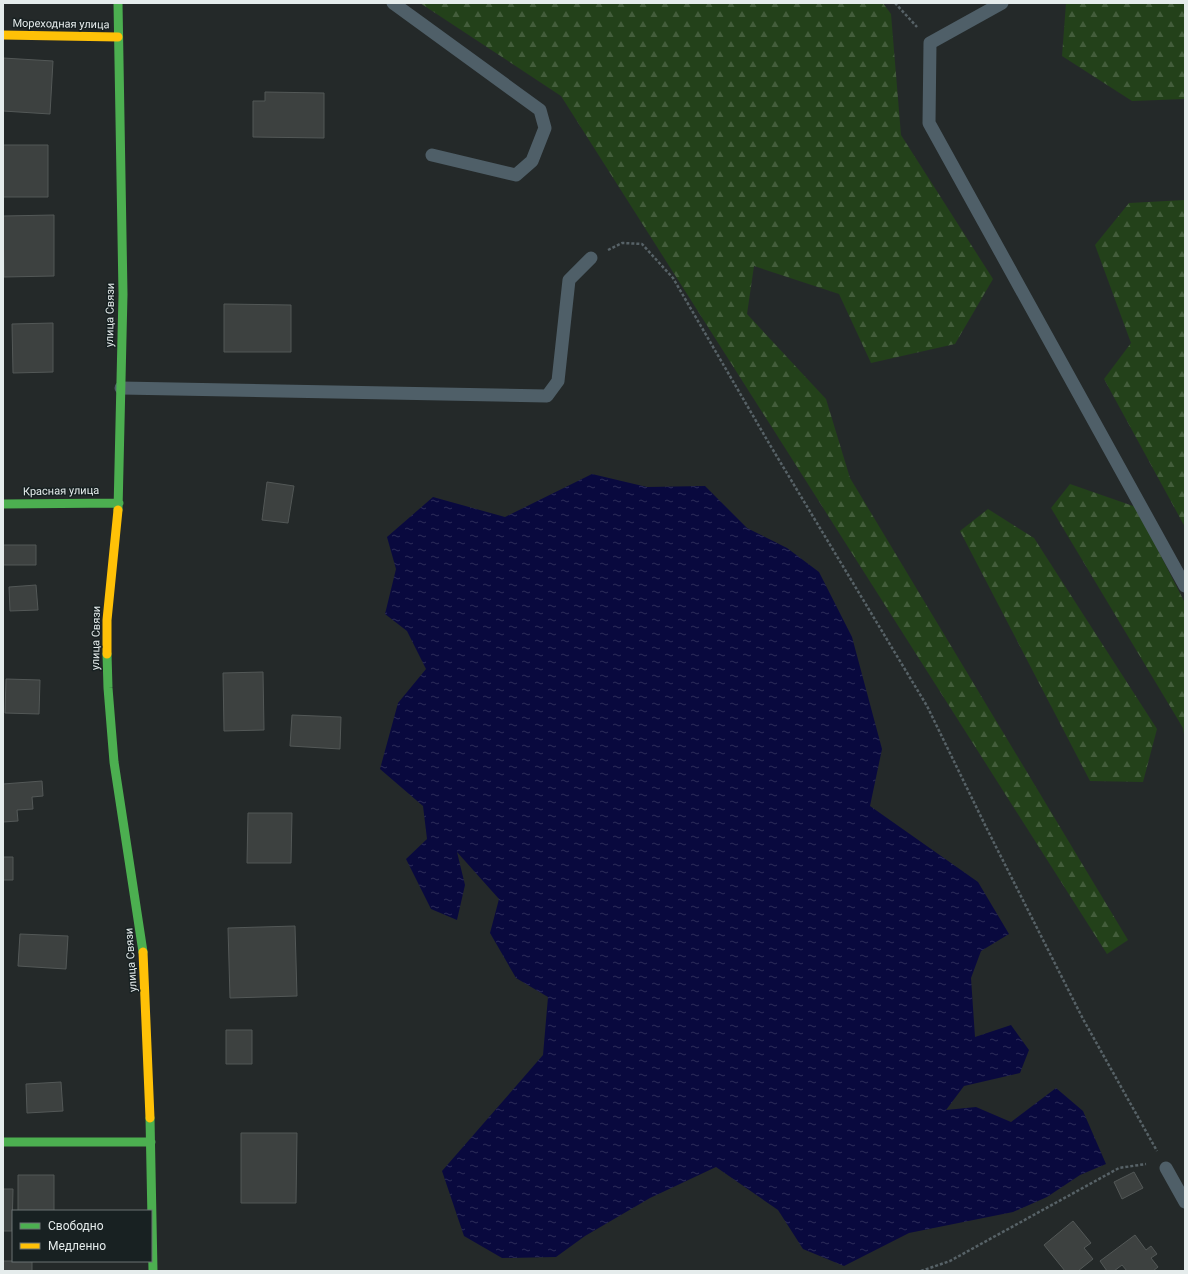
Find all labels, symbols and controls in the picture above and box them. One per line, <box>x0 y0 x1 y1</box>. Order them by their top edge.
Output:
street label: Мореходная улица <box>12 17 110 31</box>
street label: улица Связи <box>103 283 117 347</box>
street label: Красная улица <box>23 484 99 498</box>
street label: улица Связи <box>89 606 103 670</box>
street label: улица Связи <box>122 927 140 993</box>
legend <box>12 1210 152 1262</box>
text: Свободно <box>48 1219 104 1233</box>
text: Медленно <box>48 1239 106 1253</box>

